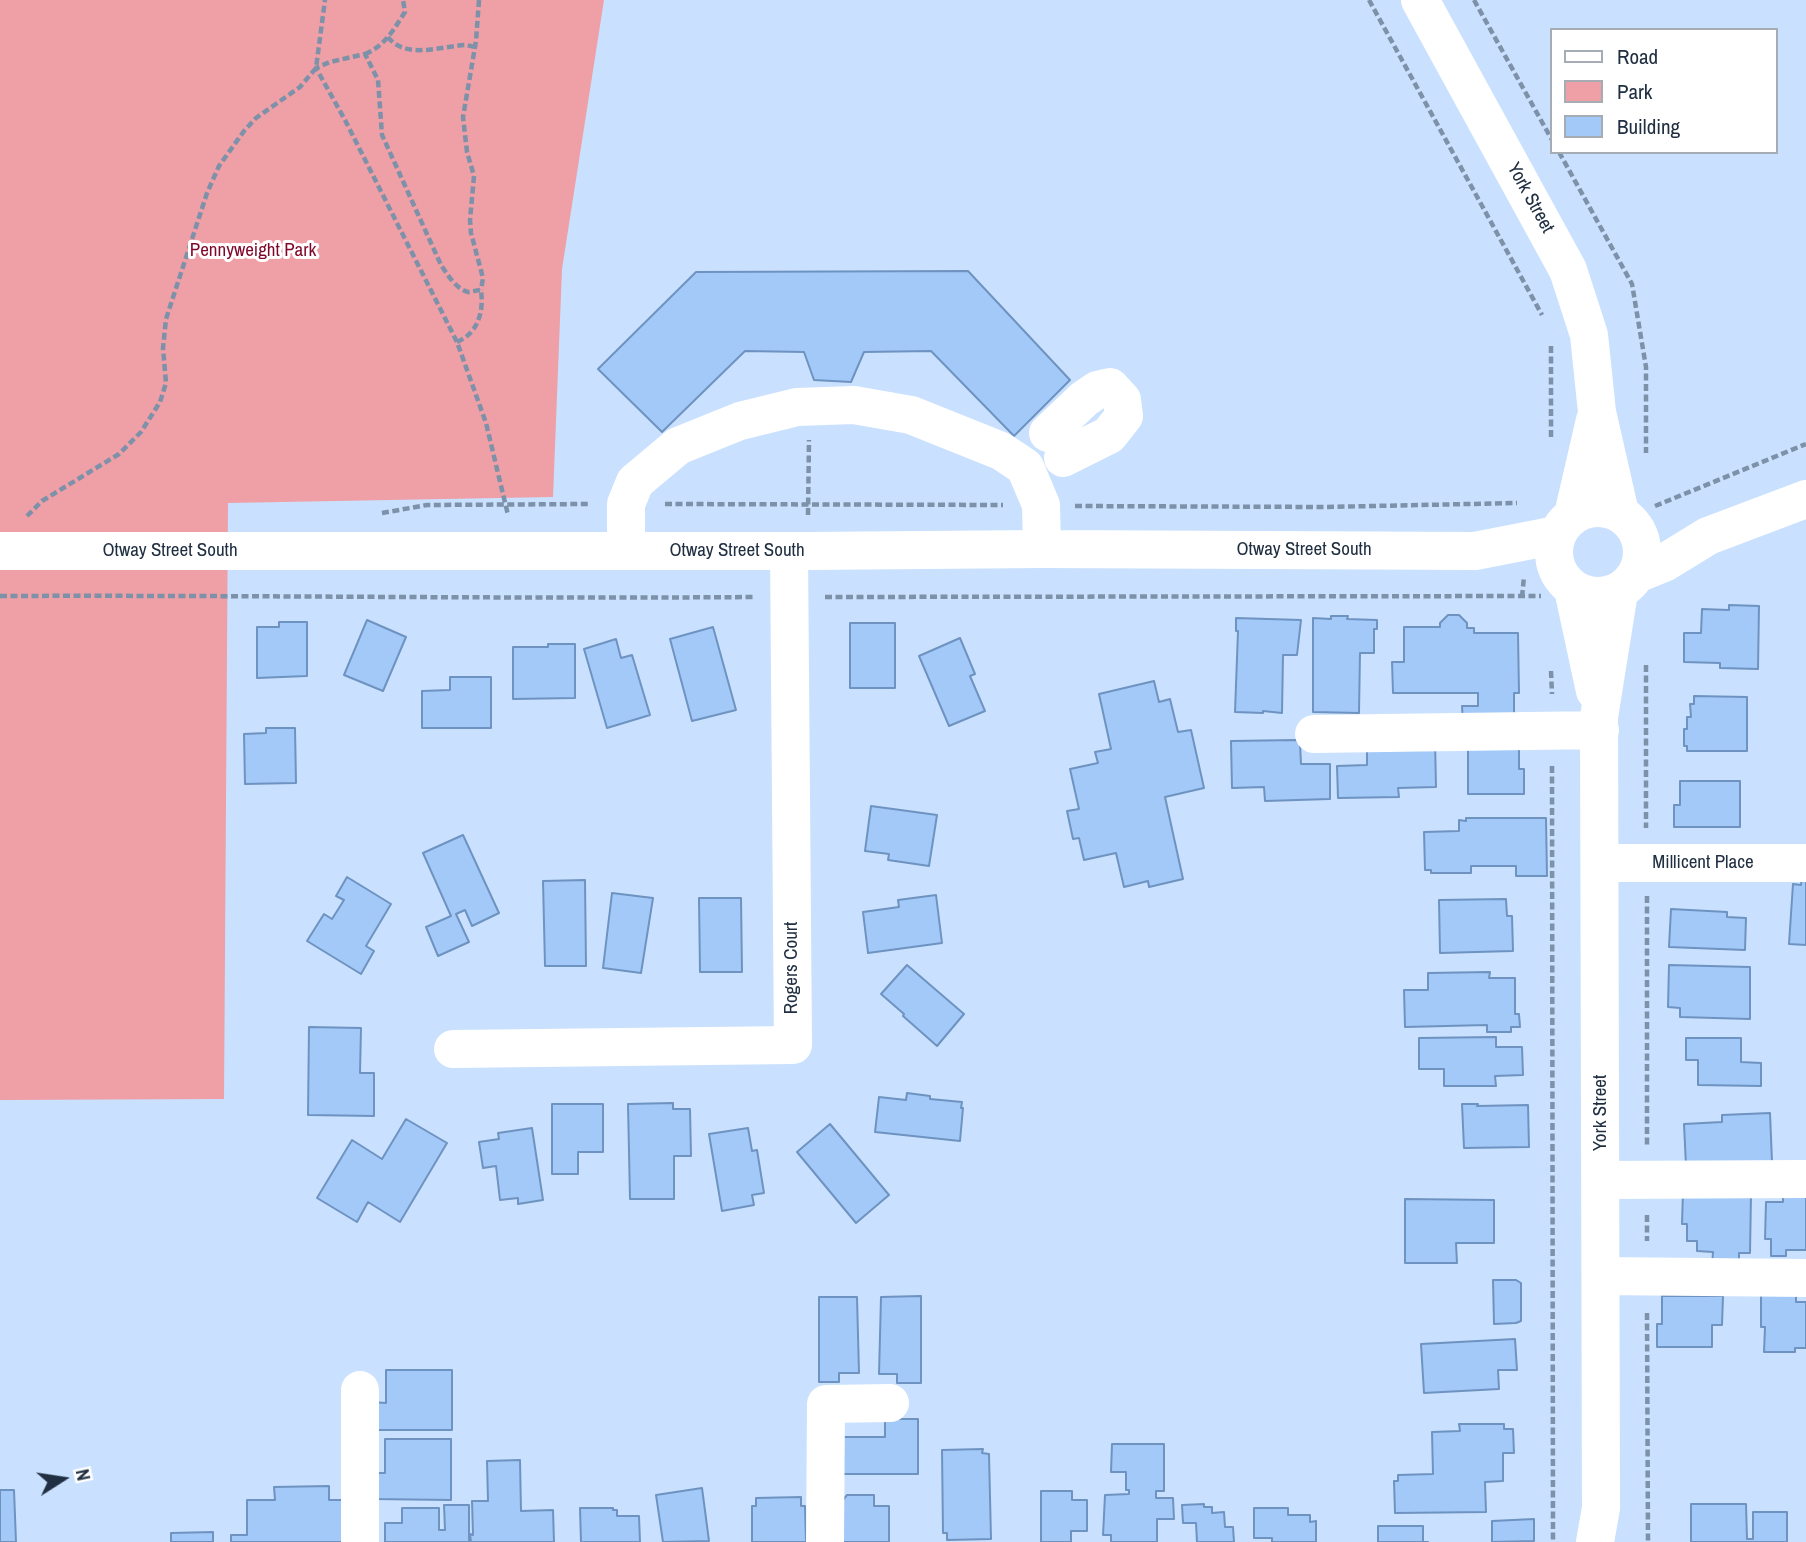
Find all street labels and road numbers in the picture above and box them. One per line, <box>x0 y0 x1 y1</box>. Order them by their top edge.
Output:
street label: York Street <box>1501 159 1559 237</box>
street label: Otway Street South <box>1236 539 1372 561</box>
street label: Otway Street South <box>102 540 238 562</box>
street label: Otway Street South <box>669 540 805 562</box>
street label: Millicent Place <box>1652 852 1754 874</box>
street label: Rogers Court <box>781 922 803 1014</box>
street label: York Street <box>1590 1075 1612 1151</box>

